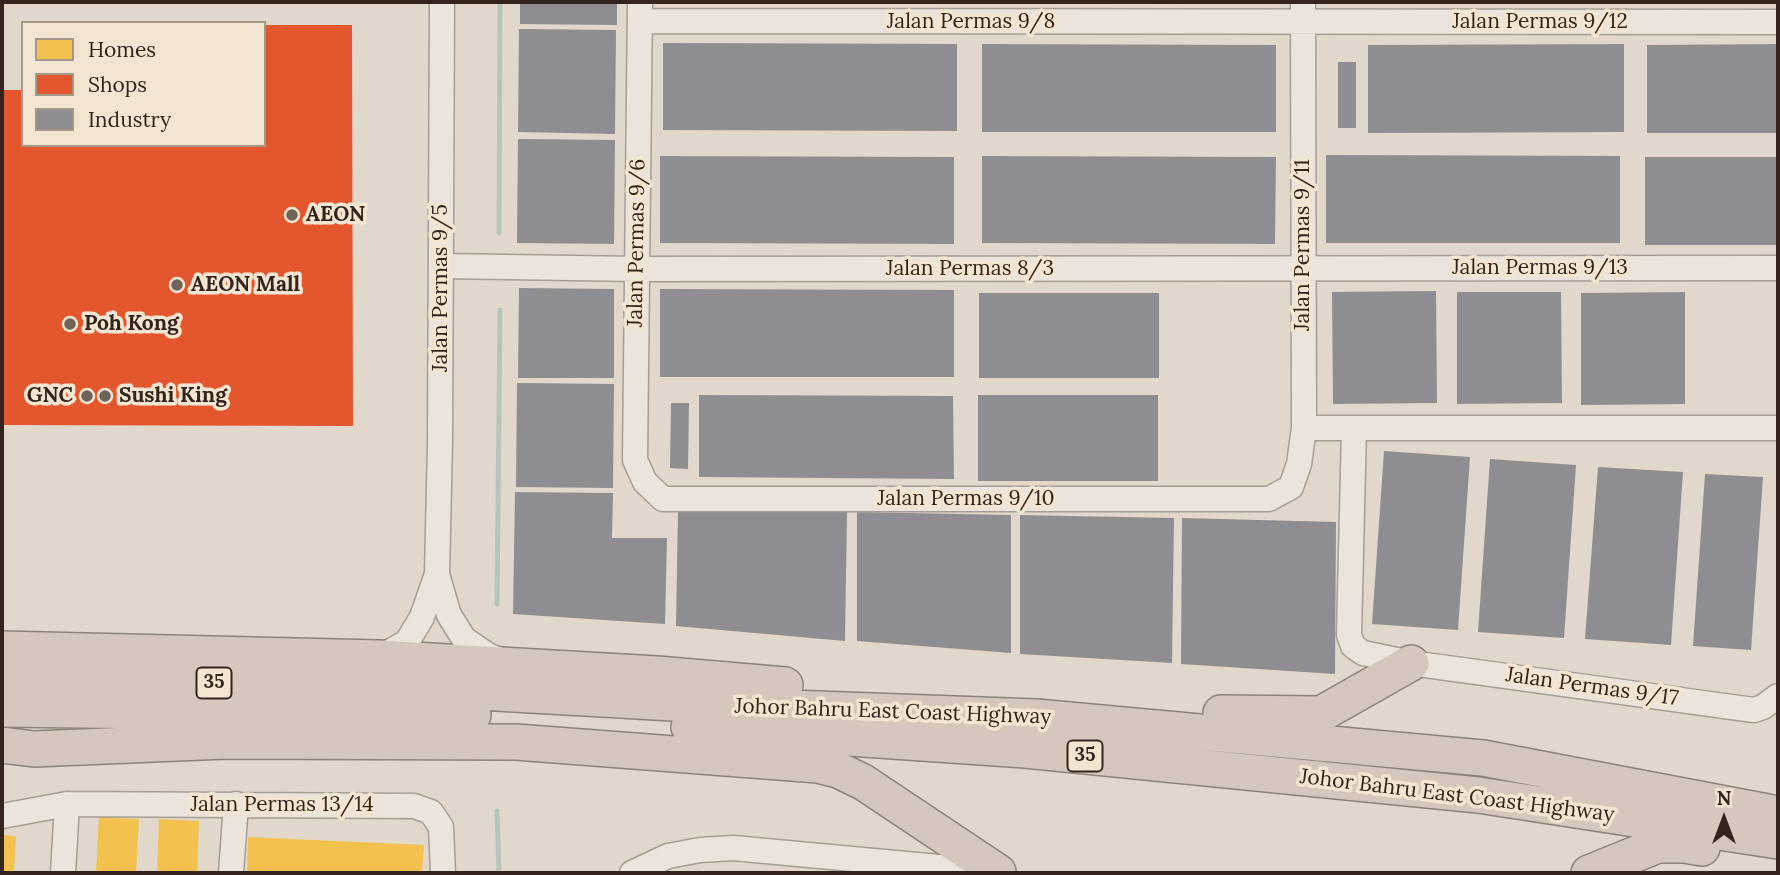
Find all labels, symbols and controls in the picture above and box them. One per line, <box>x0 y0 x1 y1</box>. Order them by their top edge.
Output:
street label: Jalan Permas 9/8 <box>887 9 1055 35</box>
street label: Jalan Permas 9/12 <box>1452 9 1628 35</box>
legend <box>21 21 266 147</box>
text: Homes <box>88 36 156 63</box>
text: Shops <box>88 71 147 98</box>
text: Industry <box>88 106 171 133</box>
street label: Jalan Permas 9/6 <box>623 159 651 327</box>
street label: Jalan Permas 9/11 <box>1290 159 1316 331</box>
place label: AEON <box>306 202 365 228</box>
street label: Jalan Permas 9/5 <box>428 204 454 372</box>
marker: AEON <box>284 207 300 223</box>
street label: Jalan Permas 9/13 <box>1452 255 1628 281</box>
street label: Jalan Permas 8/3 <box>886 256 1054 282</box>
place label: AEON Mall <box>191 272 300 298</box>
marker: AEON Mall <box>169 277 185 293</box>
place label: Poh Kong <box>84 311 179 337</box>
marker: Poh Kong <box>62 316 78 332</box>
place label: GNC <box>27 383 73 409</box>
place label: Sushi King <box>119 383 227 409</box>
marker: GNC <box>79 388 95 404</box>
marker: Sushi King <box>97 388 113 404</box>
street label: Jalan Permas 9/10 <box>877 486 1055 512</box>
street label: Jalan Permas 9/17 <box>1504 662 1680 712</box>
road number: 35 <box>196 668 232 698</box>
street label: Johor Bahru East Coast Highway <box>734 694 1052 730</box>
road number: 35 <box>1068 740 1102 772</box>
street label: Johor Bahru East Coast Highway <box>1298 764 1616 828</box>
north arrow <box>1689 784 1759 854</box>
text: N <box>1717 786 1731 810</box>
street label: Jalan Permas 13/14 <box>190 792 374 818</box>

